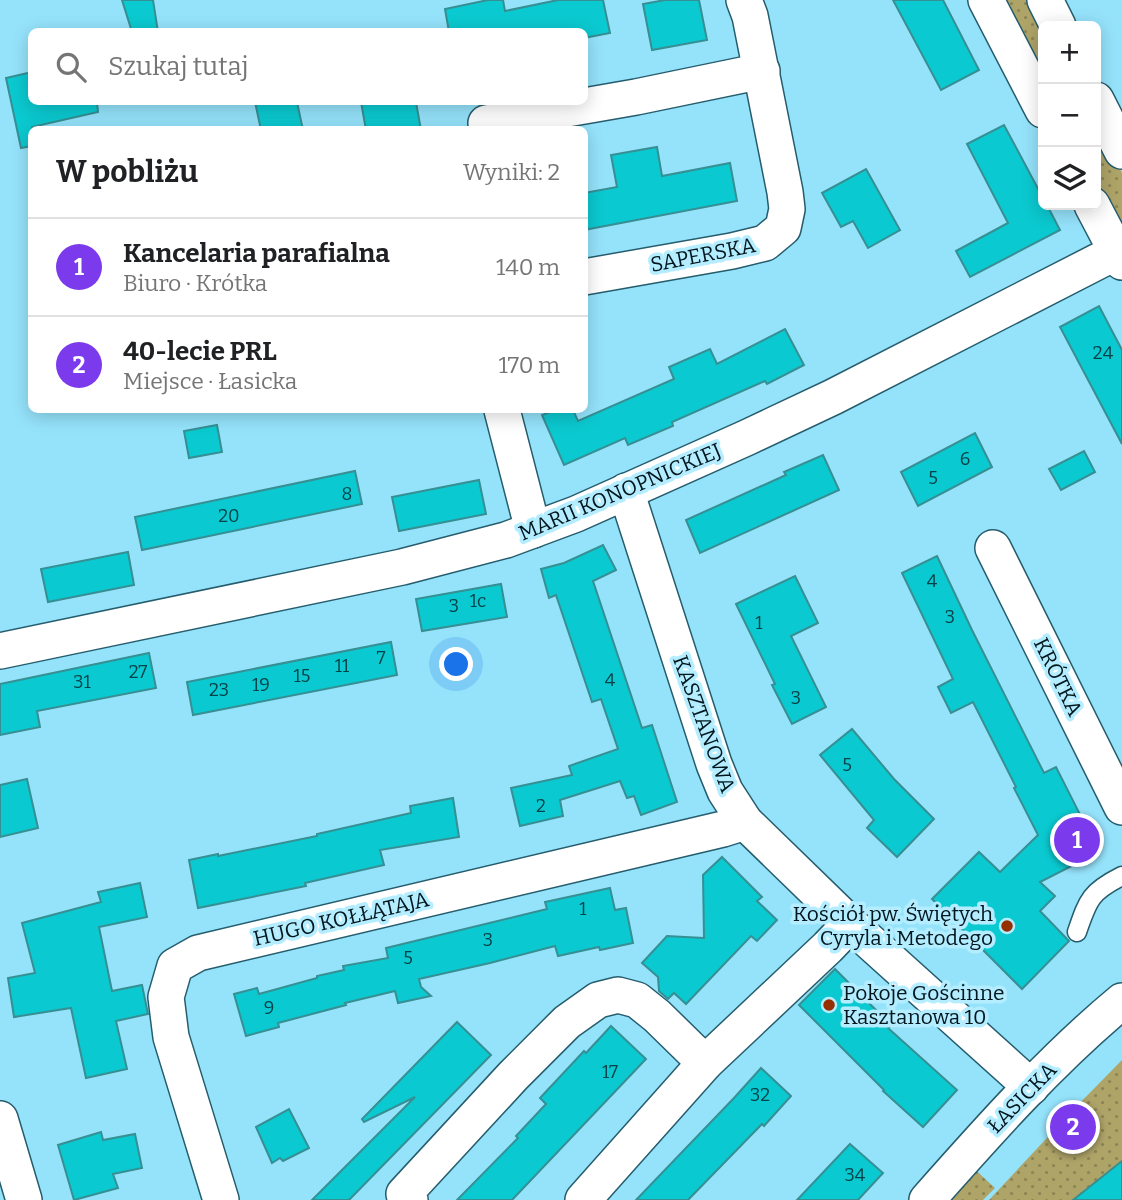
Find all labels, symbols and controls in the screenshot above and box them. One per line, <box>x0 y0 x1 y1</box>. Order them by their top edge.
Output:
map controls <box>1038 21 1101 210</box>
button: + <box>1038 21 1101 84</box>
search box <box>28 28 588 105</box>
icon: search <box>52 48 90 86</box>
text: Szukaj tutaj <box>108 51 249 82</box>
button: − <box>1038 84 1101 147</box>
button: layers <box>1038 147 1101 210</box>
text: W pobliżu <box>56 154 198 190</box>
text: Wyniki: 2 <box>463 158 560 186</box>
street label: SAPERSKA <box>648 232 758 278</box>
text: Kancelaria parafialna <box>123 238 390 269</box>
text: 1 <box>74 253 84 281</box>
text: 140 m <box>496 253 560 281</box>
text: Biuro · Krótka <box>123 269 267 297</box>
text: 40-lecie PRL <box>123 336 277 367</box>
house number: 24 <box>1093 342 1114 364</box>
text: 2 <box>73 351 85 379</box>
text: 170 m <box>498 351 560 379</box>
text: Miejsce · Łasicka <box>123 367 297 395</box>
street label: MARII KONOPNICKIEJ <box>515 437 725 547</box>
house number: 6 <box>960 448 970 470</box>
house number: 5 <box>928 467 938 489</box>
house number: 8 <box>342 483 352 505</box>
house number: 20 <box>218 505 240 527</box>
house number: 4 <box>927 570 938 592</box>
house number: 1c <box>470 590 486 612</box>
house number: 3 <box>449 595 459 617</box>
house number: 3 <box>945 606 955 628</box>
house number: 1 <box>755 612 763 634</box>
street label: KRÓTKA <box>1028 634 1088 721</box>
house number: 7 <box>376 647 386 669</box>
your location <box>439 647 473 681</box>
street label: KASZTANOWA <box>667 652 741 796</box>
house number: 11 <box>335 655 350 677</box>
house number: 27 <box>129 661 147 683</box>
house number: 15 <box>294 665 310 687</box>
house number: 4 <box>605 669 616 691</box>
house number: 31 <box>73 671 91 693</box>
house number: 19 <box>252 674 270 696</box>
house number: 23 <box>209 679 229 701</box>
house number: 3 <box>791 687 801 709</box>
house number: 5 <box>842 754 852 776</box>
house number: 2 <box>536 795 546 817</box>
pin: 1 <box>1054 814 1100 866</box>
street label: HUGO KOŁŁĄTAJA <box>251 886 431 952</box>
house number: 1 <box>579 898 587 920</box>
place label: Kościół pw. Świętych Cyryla i Metodego <box>793 901 993 951</box>
marker: Kościół pw. Świętych Cyryla i Metodego <box>999 918 1015 934</box>
house number: 3 <box>483 929 493 951</box>
house number: 5 <box>403 947 413 969</box>
place label: Pokoje Gościnne Kasztanowa 10 <box>843 980 1004 1030</box>
house number: 9 <box>264 997 274 1019</box>
marker: Pokoje Gościnne Kasztanowa 10 <box>821 997 837 1013</box>
street label: ŁASICKA <box>982 1057 1062 1139</box>
house number: 17 <box>602 1061 618 1083</box>
house number: 32 <box>750 1084 770 1106</box>
pin: 2 <box>1050 1101 1096 1153</box>
house number: 34 <box>845 1164 866 1186</box>

